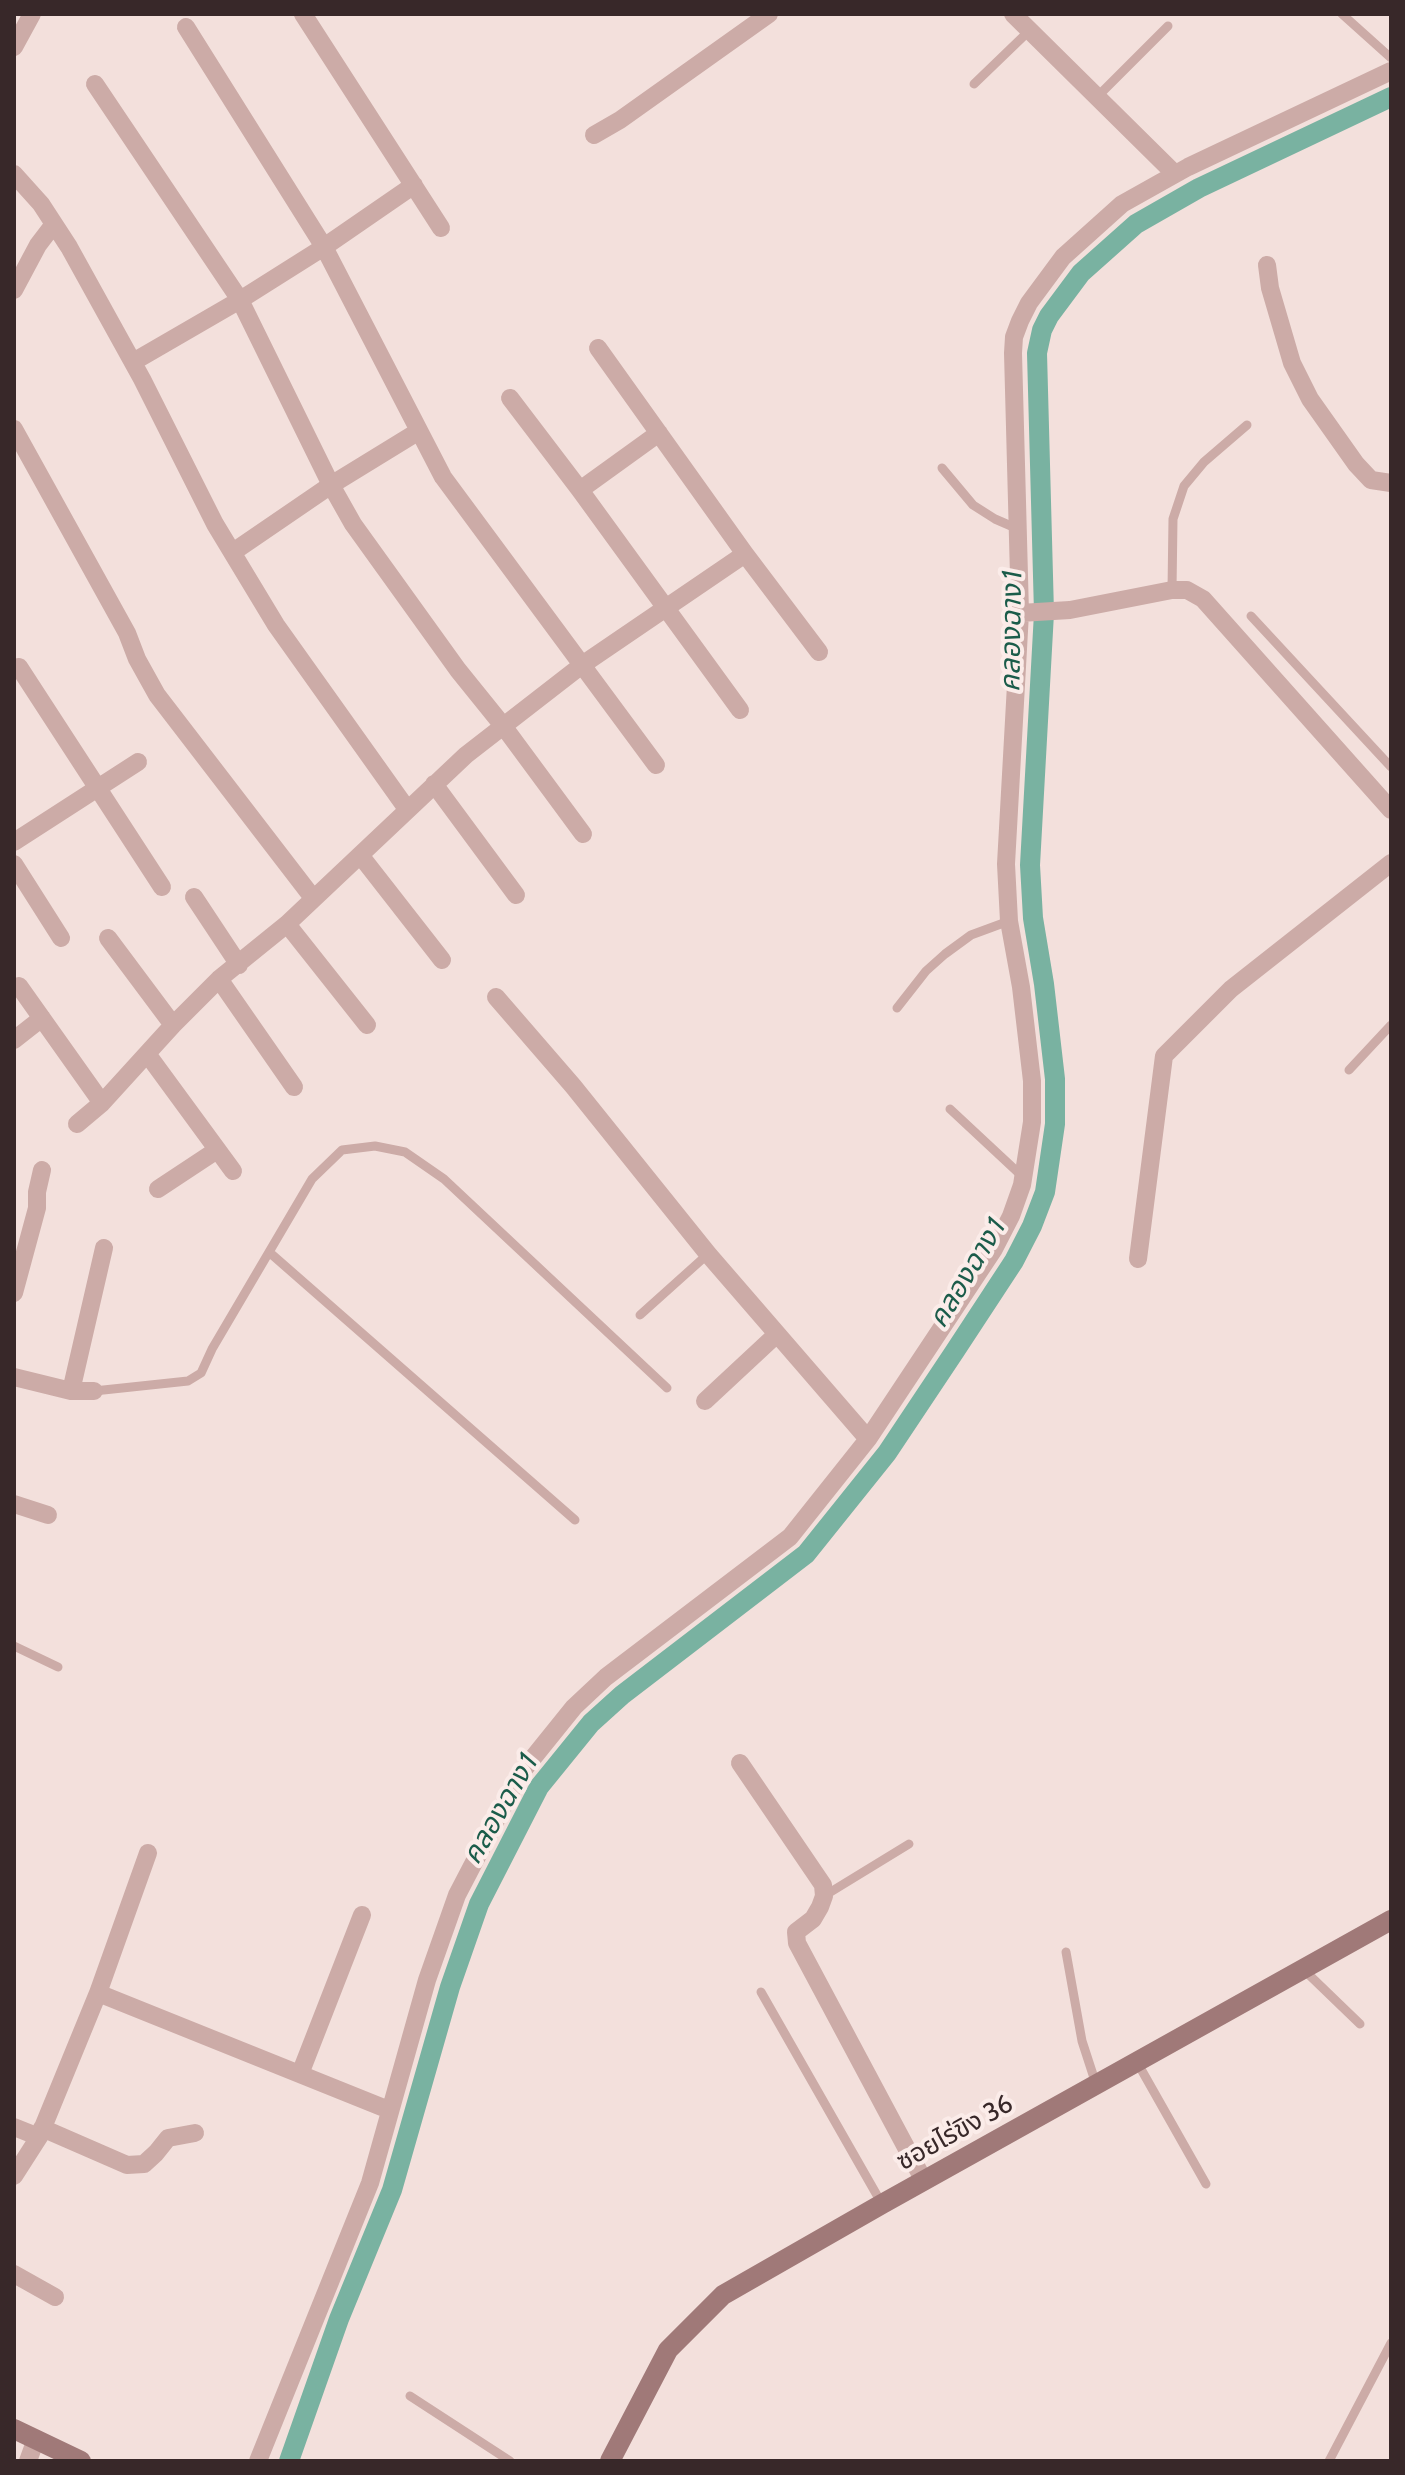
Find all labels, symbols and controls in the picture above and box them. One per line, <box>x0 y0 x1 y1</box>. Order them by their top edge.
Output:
water label: คลองฉาง 1 <box>994 570 1030 692</box>
water label: คลองฉาง 1 <box>922 1212 1014 1334</box>
water label: คลองฉาง 1 <box>456 1748 546 1870</box>
street label: ซอยไร่ขิง 36 <box>891 2088 1019 2178</box>

